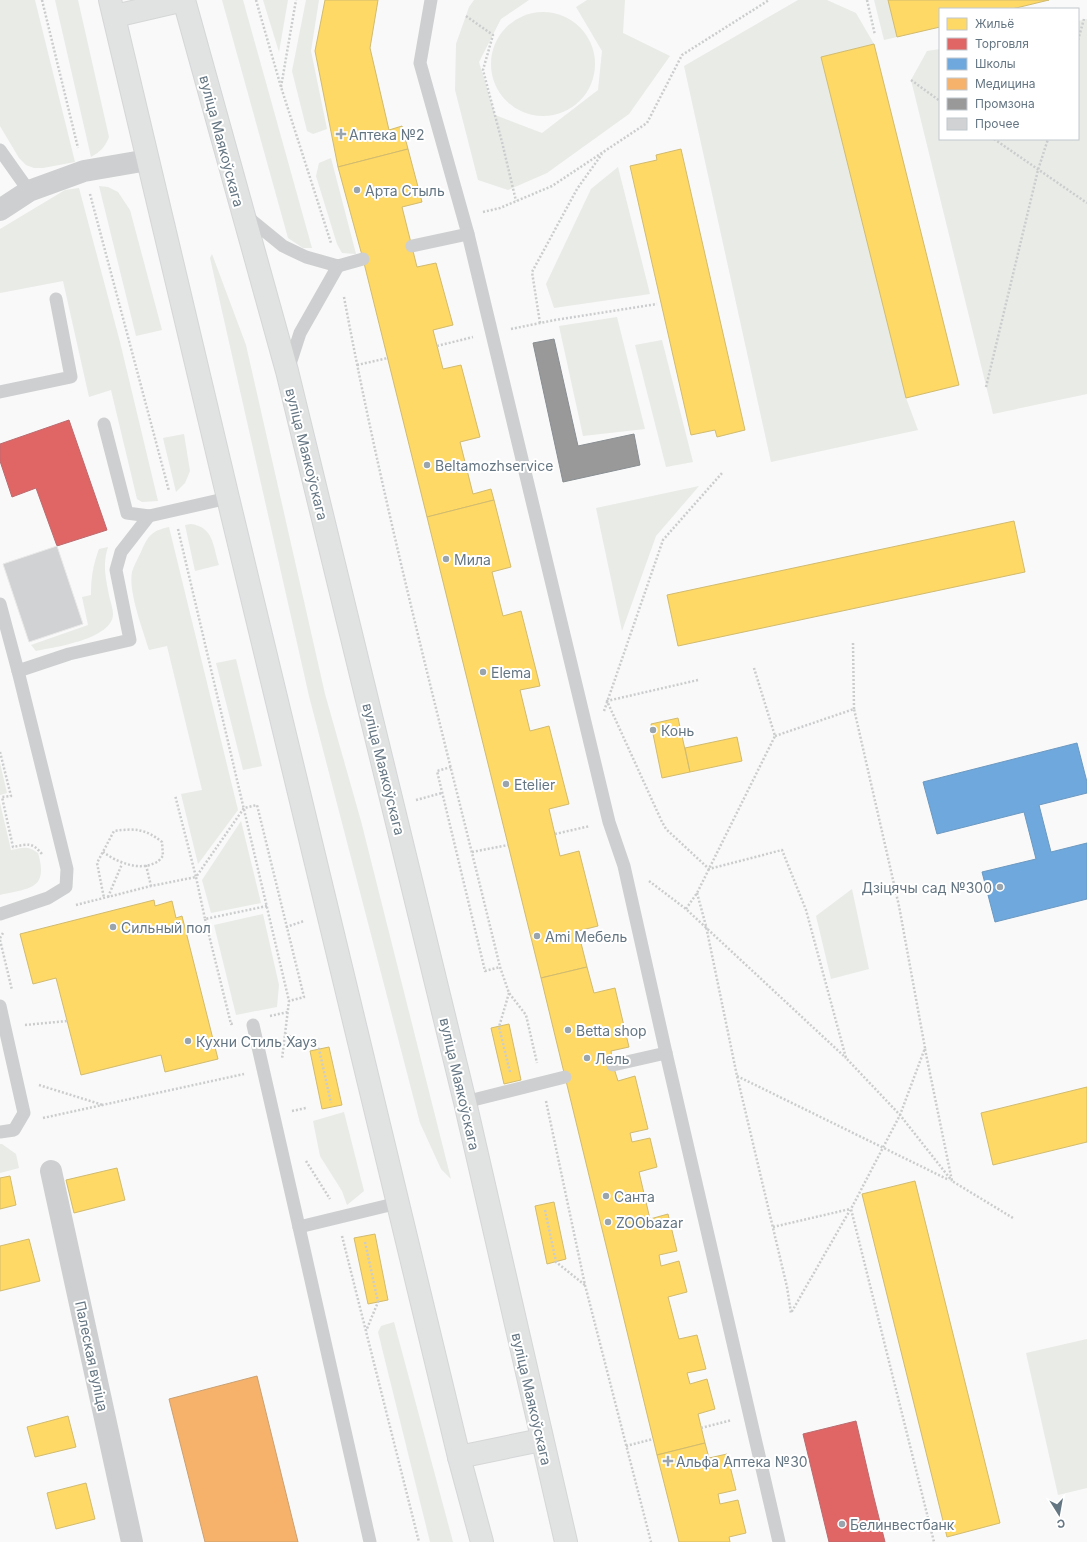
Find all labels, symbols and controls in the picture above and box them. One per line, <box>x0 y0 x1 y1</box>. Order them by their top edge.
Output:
legend <box>939 8 1079 140</box>
text: Жильё <box>975 16 1014 31</box>
text: Торговля <box>975 36 1029 51</box>
text: Школы <box>975 56 1016 71</box>
street label: вуліца Маякоўскага <box>196 73 248 209</box>
text: Медицина <box>975 76 1036 91</box>
text: Промзона <box>975 96 1035 111</box>
text: Прочее <box>975 116 1020 131</box>
place label: Аптека №2 <box>349 126 425 143</box>
marker: Аптека №2 <box>336 129 346 139</box>
place label: Арта Стыль <box>365 182 445 199</box>
marker: Арта Стыль <box>352 185 362 195</box>
street label: вуліца Маякоўскага <box>282 386 332 522</box>
place label: Beltamozhservice <box>435 457 553 474</box>
marker: Beltamozhservice <box>422 460 432 470</box>
place label: Мила <box>454 551 491 568</box>
marker: Мила <box>441 554 451 564</box>
place label: Elema <box>491 664 531 681</box>
marker: Elema <box>478 667 488 677</box>
street label: вуліца Маякоўскага <box>359 701 409 837</box>
place label: Конь <box>661 722 695 739</box>
marker: Конь <box>648 725 658 735</box>
place label: Etelier <box>514 776 555 793</box>
marker: Etelier <box>501 779 511 789</box>
place label: Дзіцячы сад №300 <box>861 879 992 896</box>
marker: Дзіцячы сад №300 <box>995 882 1005 892</box>
place label: Сильный пол <box>121 919 211 936</box>
marker: Сильный пол <box>108 922 118 932</box>
place label: Ami Мебель <box>545 928 628 945</box>
marker: Ami Мебель <box>532 931 542 941</box>
street label: вуліца Маякоўскага <box>436 1016 484 1152</box>
place label: Betta shop <box>576 1022 647 1039</box>
marker: Betta shop <box>563 1025 573 1035</box>
place label: Кухни Стиль Хауз <box>196 1033 317 1050</box>
marker: Кухни Стиль Хауз <box>183 1036 193 1046</box>
place label: Лель <box>595 1050 630 1067</box>
marker: Лель <box>582 1053 592 1063</box>
place label: Санта <box>614 1188 655 1205</box>
marker: Санта <box>601 1191 611 1201</box>
place label: ZOObazar <box>616 1214 683 1231</box>
marker: ZOObazar <box>603 1217 613 1227</box>
street label: Палеская вуліца <box>72 1299 112 1413</box>
street label: вуліца Маякоўскага <box>508 1331 556 1467</box>
place label: Альфа Аптека №30 <box>676 1453 808 1470</box>
marker: Альфа Аптека №30 <box>663 1456 673 1466</box>
north arrow <box>1039 1494 1079 1534</box>
place label: Белинвестбанк <box>850 1516 955 1533</box>
text: С <box>1056 1516 1066 1531</box>
marker: Белинвестбанк <box>837 1519 847 1529</box>

